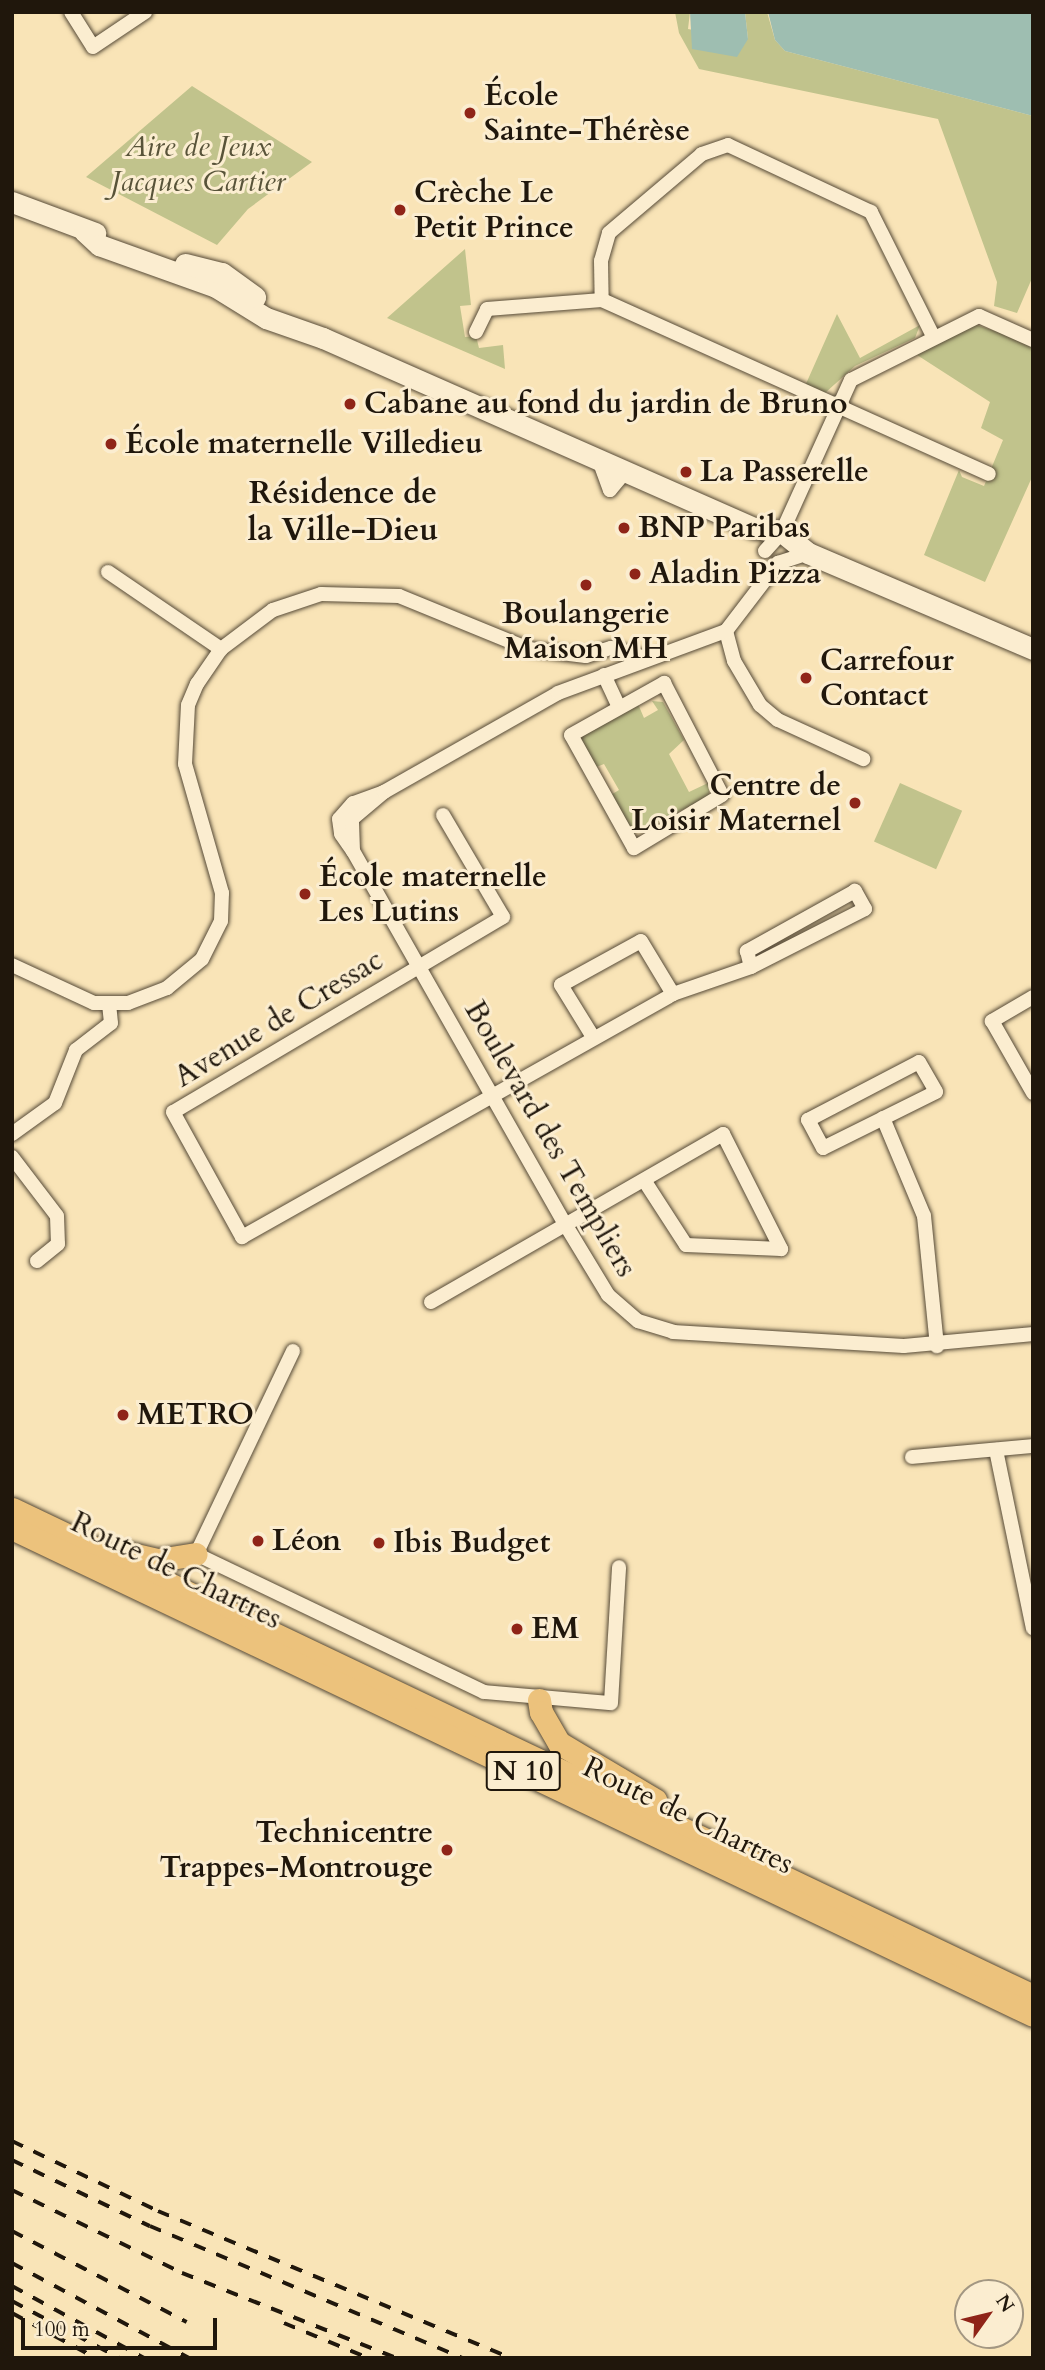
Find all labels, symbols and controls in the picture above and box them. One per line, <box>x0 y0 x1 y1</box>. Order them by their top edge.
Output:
place label: École Sainte-Thérèse <box>484 78 690 148</box>
marker: École Sainte-Thérèse <box>462 105 478 121</box>
park label: Aire de Jeux Jacques Cartier <box>111 129 285 200</box>
place label: Crèche Le Petit Prince <box>414 175 574 246</box>
marker: Crèche Le Petit Prince <box>392 202 408 218</box>
place label: Cabane au fond du jardin de Bruno <box>364 386 847 422</box>
marker: Cabane au fond du jardin de Bruno <box>342 396 358 412</box>
place label: École maternelle Villedieu <box>125 426 483 462</box>
marker: École maternelle Villedieu <box>103 436 119 452</box>
place label: La Passerelle <box>700 454 869 490</box>
marker: La Passerelle <box>678 464 694 480</box>
district label: Résidence de la Ville-Dieu <box>248 475 438 550</box>
place label: BNP Paribas <box>638 510 810 546</box>
marker: BNP Paribas <box>616 520 632 536</box>
place label: Aladin Pizza <box>649 556 821 592</box>
marker: Aladin Pizza <box>627 566 643 582</box>
marker: Boulangerie Maison MH <box>578 577 594 593</box>
place label: Boulangerie Maison MH <box>502 596 670 666</box>
place label: Carrefour Contact <box>820 643 954 714</box>
marker: Carrefour Contact <box>798 670 814 686</box>
place label: Centre de Loisir Maternel <box>631 768 841 838</box>
marker: Centre de Loisir Maternel <box>847 795 863 811</box>
place label: École maternelle Les Lutins <box>319 859 547 930</box>
marker: École maternelle Les Lutins <box>297 886 313 902</box>
street label: Avenue de Cressac <box>168 942 390 1096</box>
street label: Boulevard des Templiers <box>456 995 644 1283</box>
place label: METRO <box>137 1397 254 1433</box>
marker: METRO <box>115 1407 131 1423</box>
street label: Route de Chartres <box>65 1504 287 1638</box>
place label: Léon <box>272 1523 341 1559</box>
place label: Ibis Budget <box>393 1525 550 1561</box>
marker: Léon <box>250 1533 266 1549</box>
marker: Ibis Budget <box>371 1535 387 1551</box>
place label: EM <box>531 1611 579 1647</box>
marker: EM <box>509 1621 525 1637</box>
road number: N 10 <box>484 1746 562 1796</box>
street label: Route de Chartres <box>577 1749 799 1883</box>
place label: Technicentre Trappes-Montrouge <box>159 1815 433 1885</box>
marker: Technicentre Trappes-Montrouge <box>439 1842 455 1858</box>
north arrow <box>954 2279 1024 2349</box>
text: N <box>989 2289 1020 2317</box>
scale bar <box>24 2304 220 2348</box>
text: 100 m <box>34 2315 90 2344</box>

